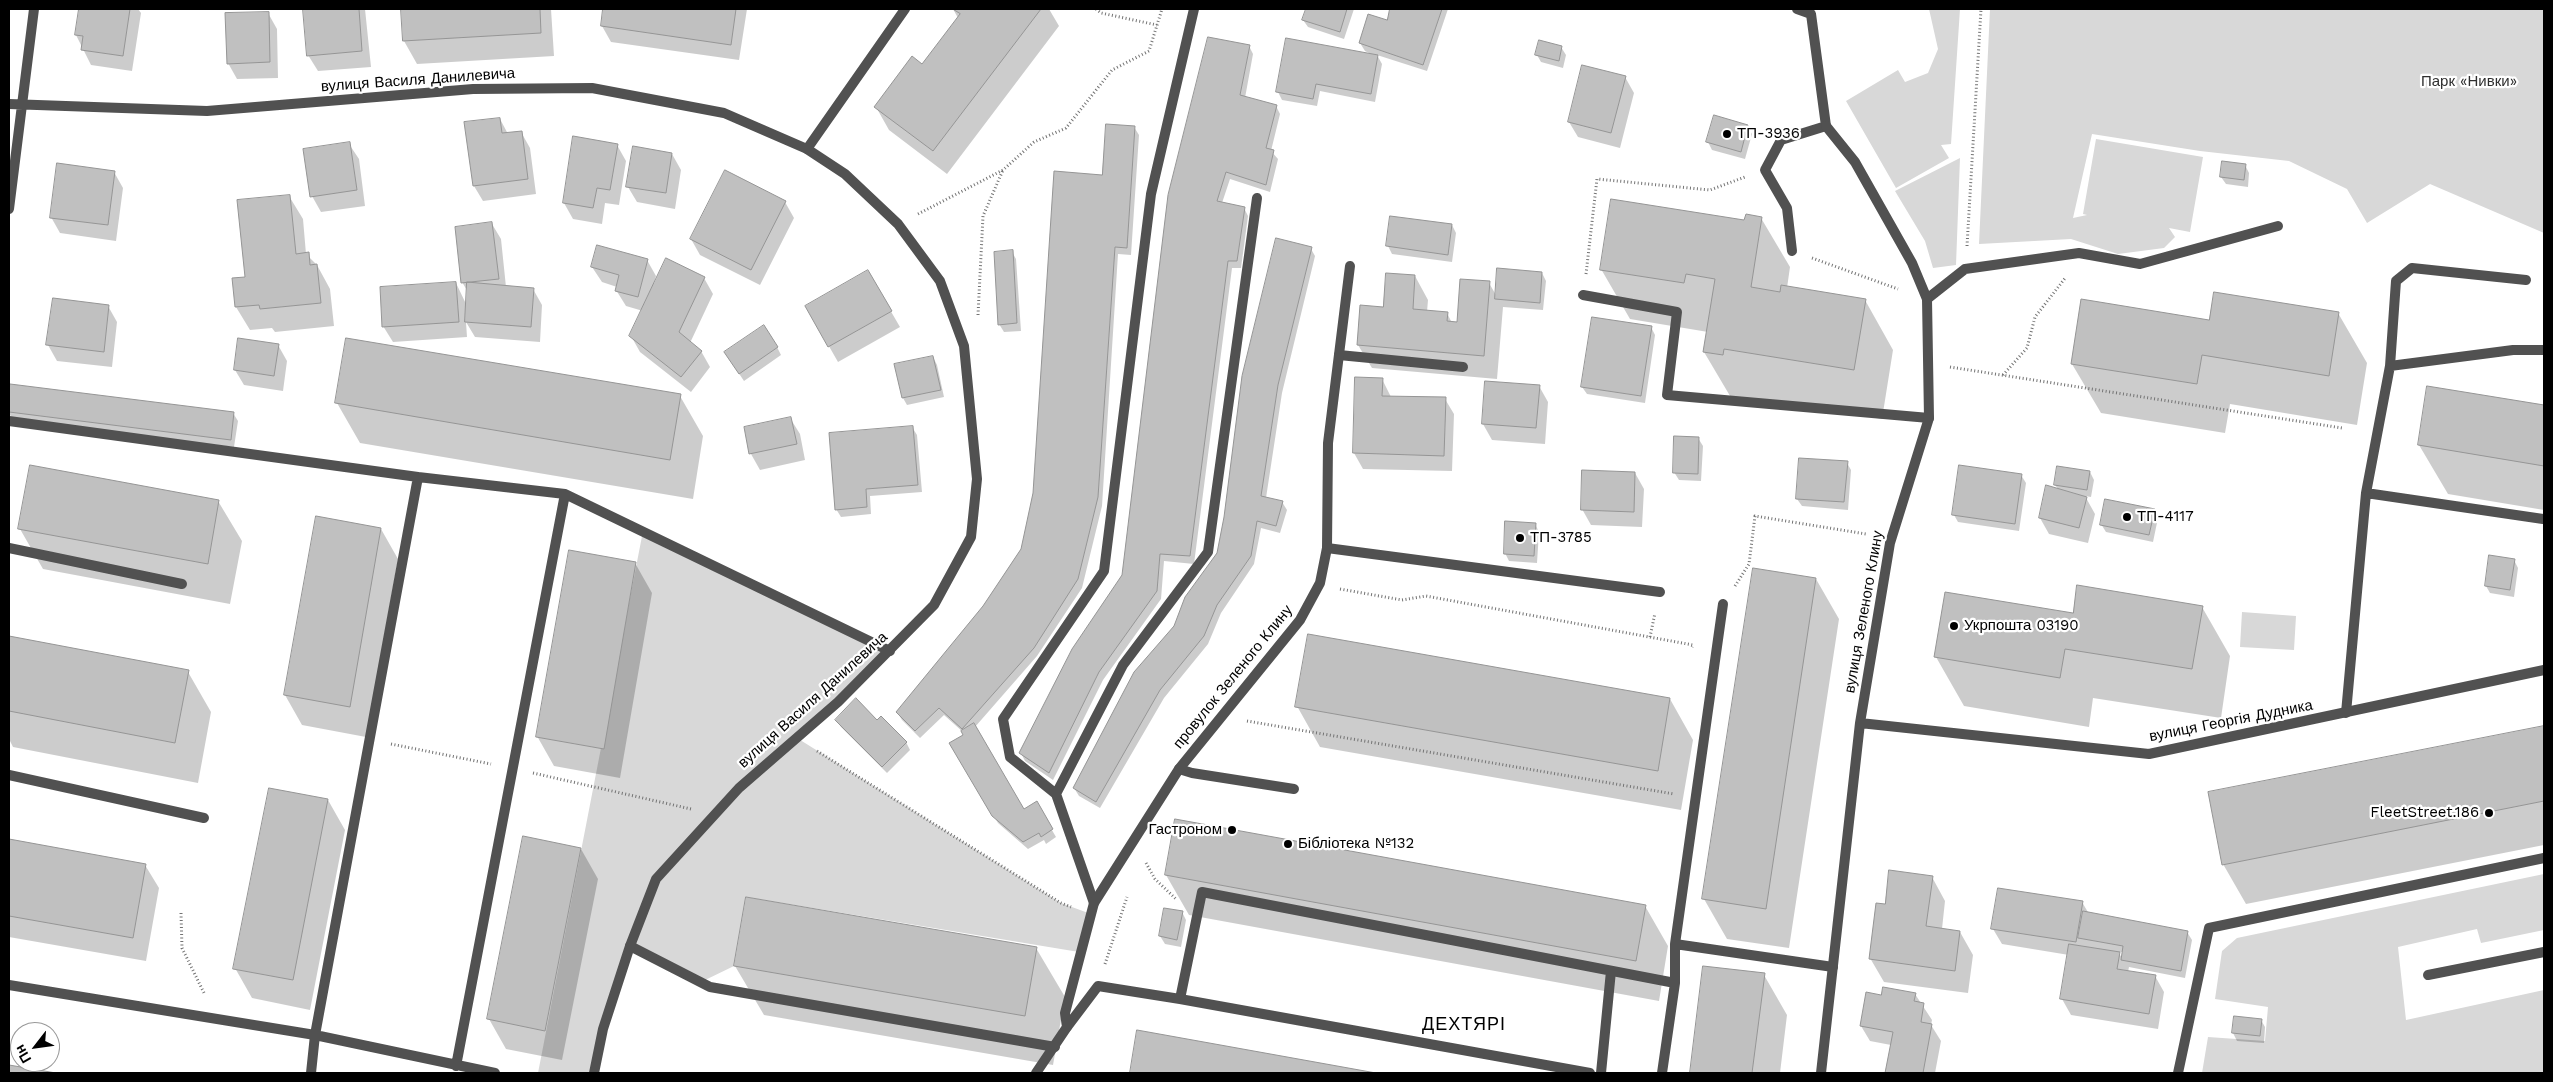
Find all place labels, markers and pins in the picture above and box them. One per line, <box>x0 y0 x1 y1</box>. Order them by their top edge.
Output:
place label: ТП-3936 <box>1737 125 1800 143</box>
marker: ТП-3936 <box>1721 128 1733 140</box>
place label: ТП-4117 <box>2137 508 2194 526</box>
marker: ТП-4117 <box>2121 511 2133 523</box>
place label: ТП-3785 <box>1530 529 1592 547</box>
marker: ТП-3785 <box>1514 532 1526 544</box>
place label: Укрпошта 03190 <box>1964 617 2079 635</box>
marker: Укрпошта 03190 <box>1948 620 1960 632</box>
place label: FleetStreet.186 <box>2370 804 2479 822</box>
marker: FleetStreet.186 <box>2483 807 2495 819</box>
place label: Гастроном <box>1148 821 1222 839</box>
marker: Гастроном <box>1226 824 1238 836</box>
place label: Бібліотека №132 <box>1298 835 1414 853</box>
marker: Бібліотека №132 <box>1282 838 1294 850</box>

